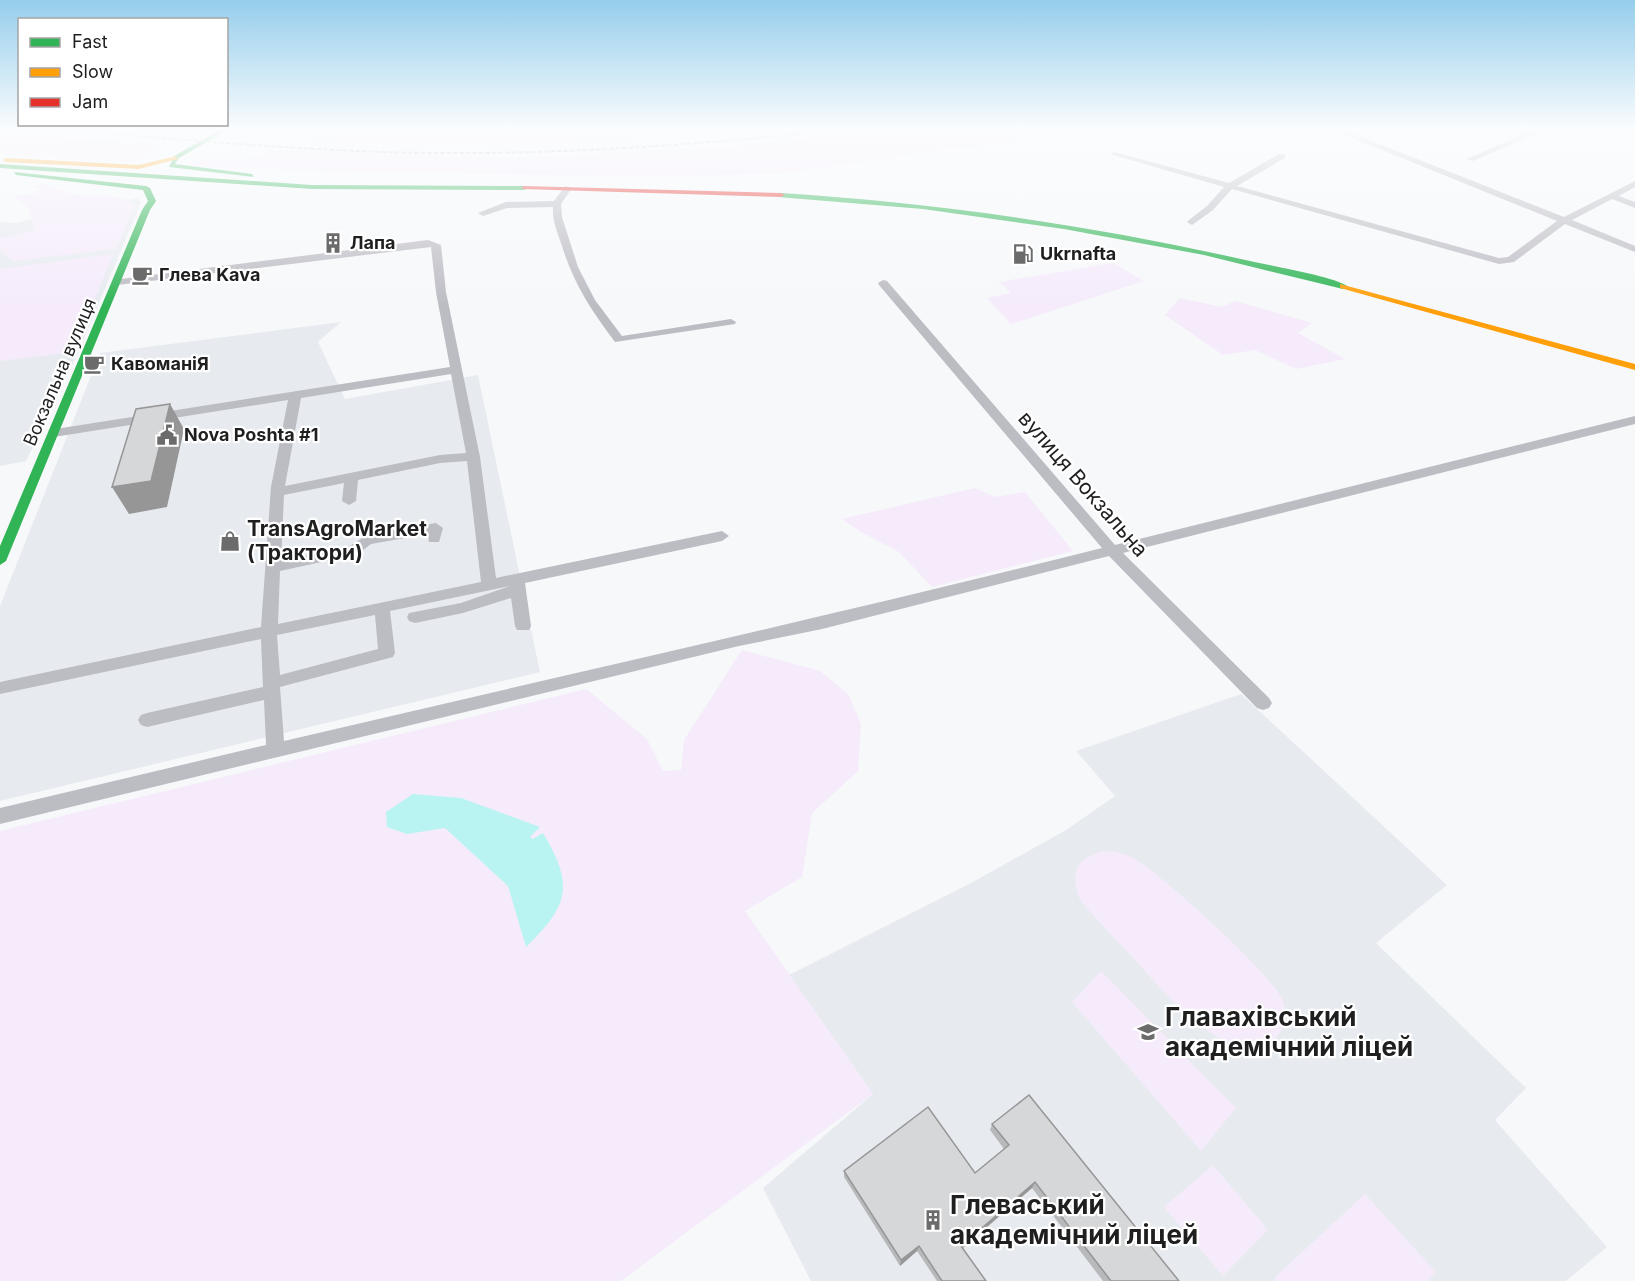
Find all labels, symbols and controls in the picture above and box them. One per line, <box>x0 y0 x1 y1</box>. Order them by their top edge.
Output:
legend <box>18 18 228 126</box>
text: Fast <box>72 31 108 52</box>
text: Slow <box>72 61 113 82</box>
text: Jam <box>72 91 108 112</box>
building icon: Лапа <box>321 231 345 255</box>
place label: Лапа <box>350 232 395 253</box>
fuel station icon: Ukrnafta <box>1011 242 1035 266</box>
place label: Ukrnafta <box>1040 243 1116 264</box>
cafe icon: Глева Kava <box>130 263 154 287</box>
place label: Глева Kava <box>159 264 260 285</box>
street label: Вокзальна вулиця <box>19 295 100 449</box>
cafe icon: КавоманіЯ <box>82 352 106 376</box>
place label: КавоманіЯ <box>111 353 209 374</box>
street label: вулиця Вокзальна <box>1013 406 1153 562</box>
public building icon: Nova Poshta #1 <box>155 423 179 447</box>
place label: Nova Poshta #1 <box>184 424 318 445</box>
place label: TransAgroMarket (Трактори) <box>247 516 427 565</box>
shop icon: TransAgroMarket (Трактори) <box>218 529 242 553</box>
place label: Главахівський академічний ліцей <box>1165 1001 1413 1062</box>
school or university icon: Главахівський академічний ліцей <box>1136 1020 1160 1044</box>
place label: Глеваський академічний ліцей <box>950 1189 1198 1250</box>
building icon: Глеваський академічний ліцей <box>921 1208 945 1232</box>

